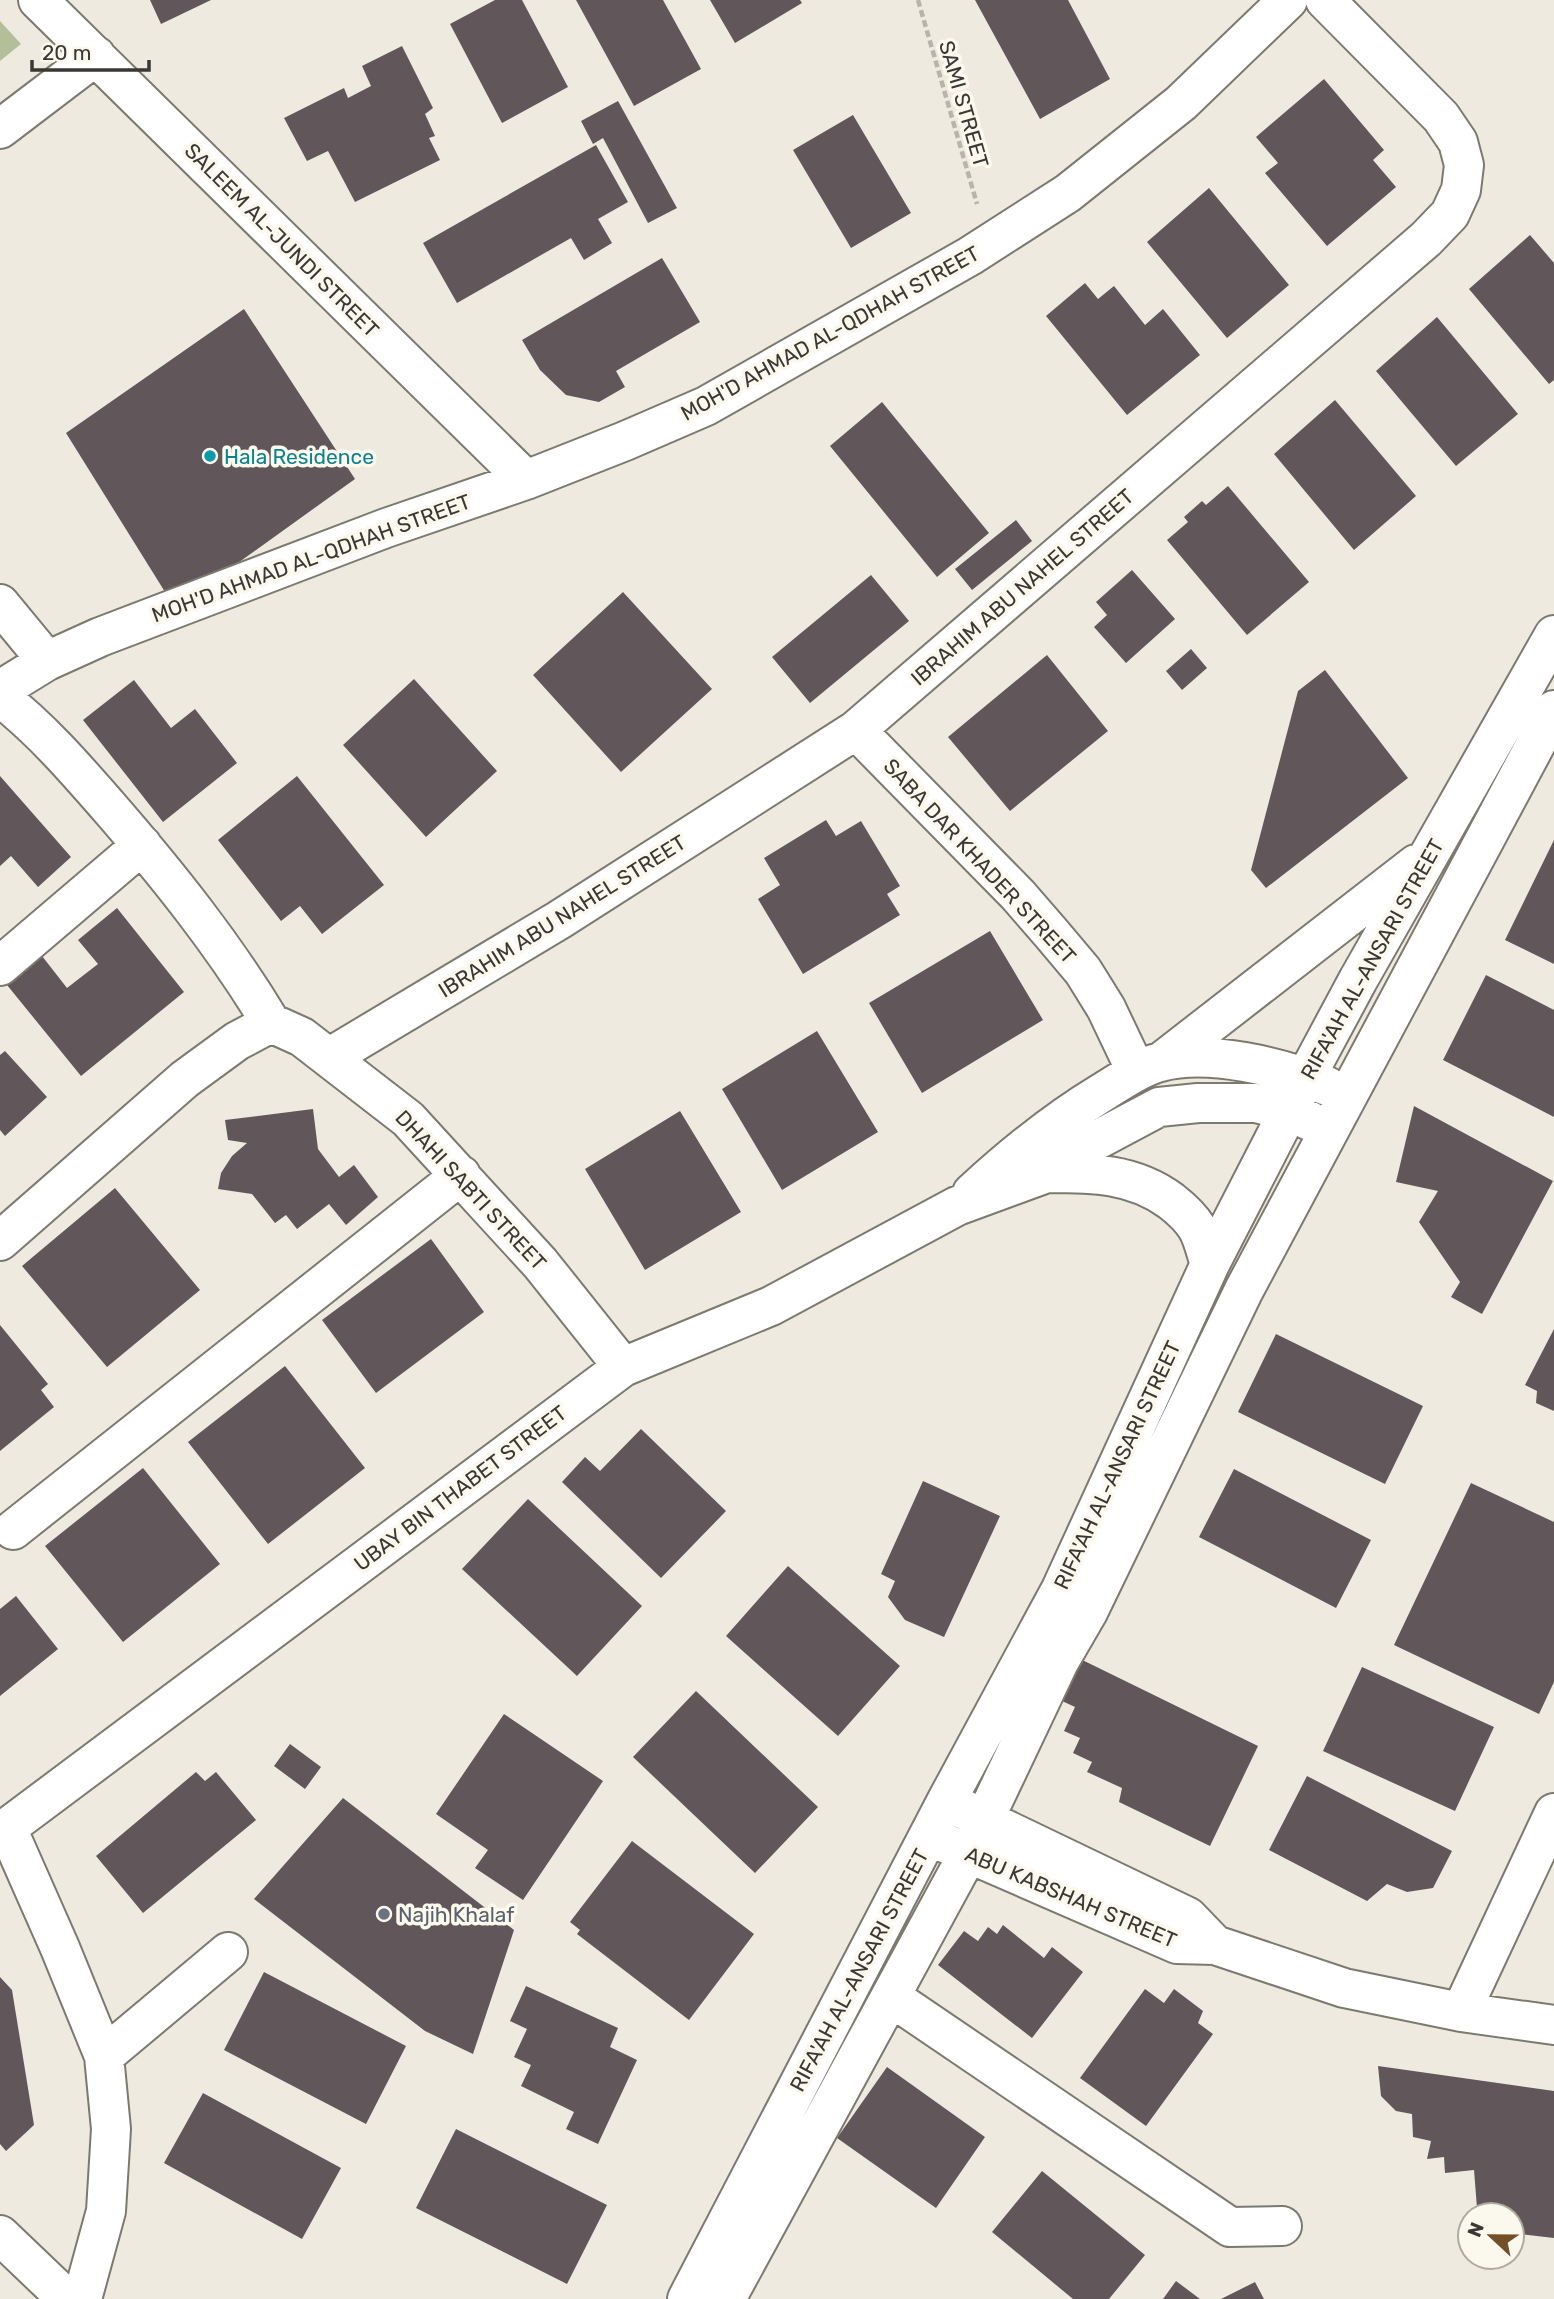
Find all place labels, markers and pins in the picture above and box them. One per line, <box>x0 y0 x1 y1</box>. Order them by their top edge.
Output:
place label: Hala Residence <box>224 444 374 469</box>
marker: Hala Residence <box>202 448 218 464</box>
place label: Najih Khalaf <box>398 1902 514 1927</box>
marker: Najih Khalaf <box>376 1906 392 1922</box>

